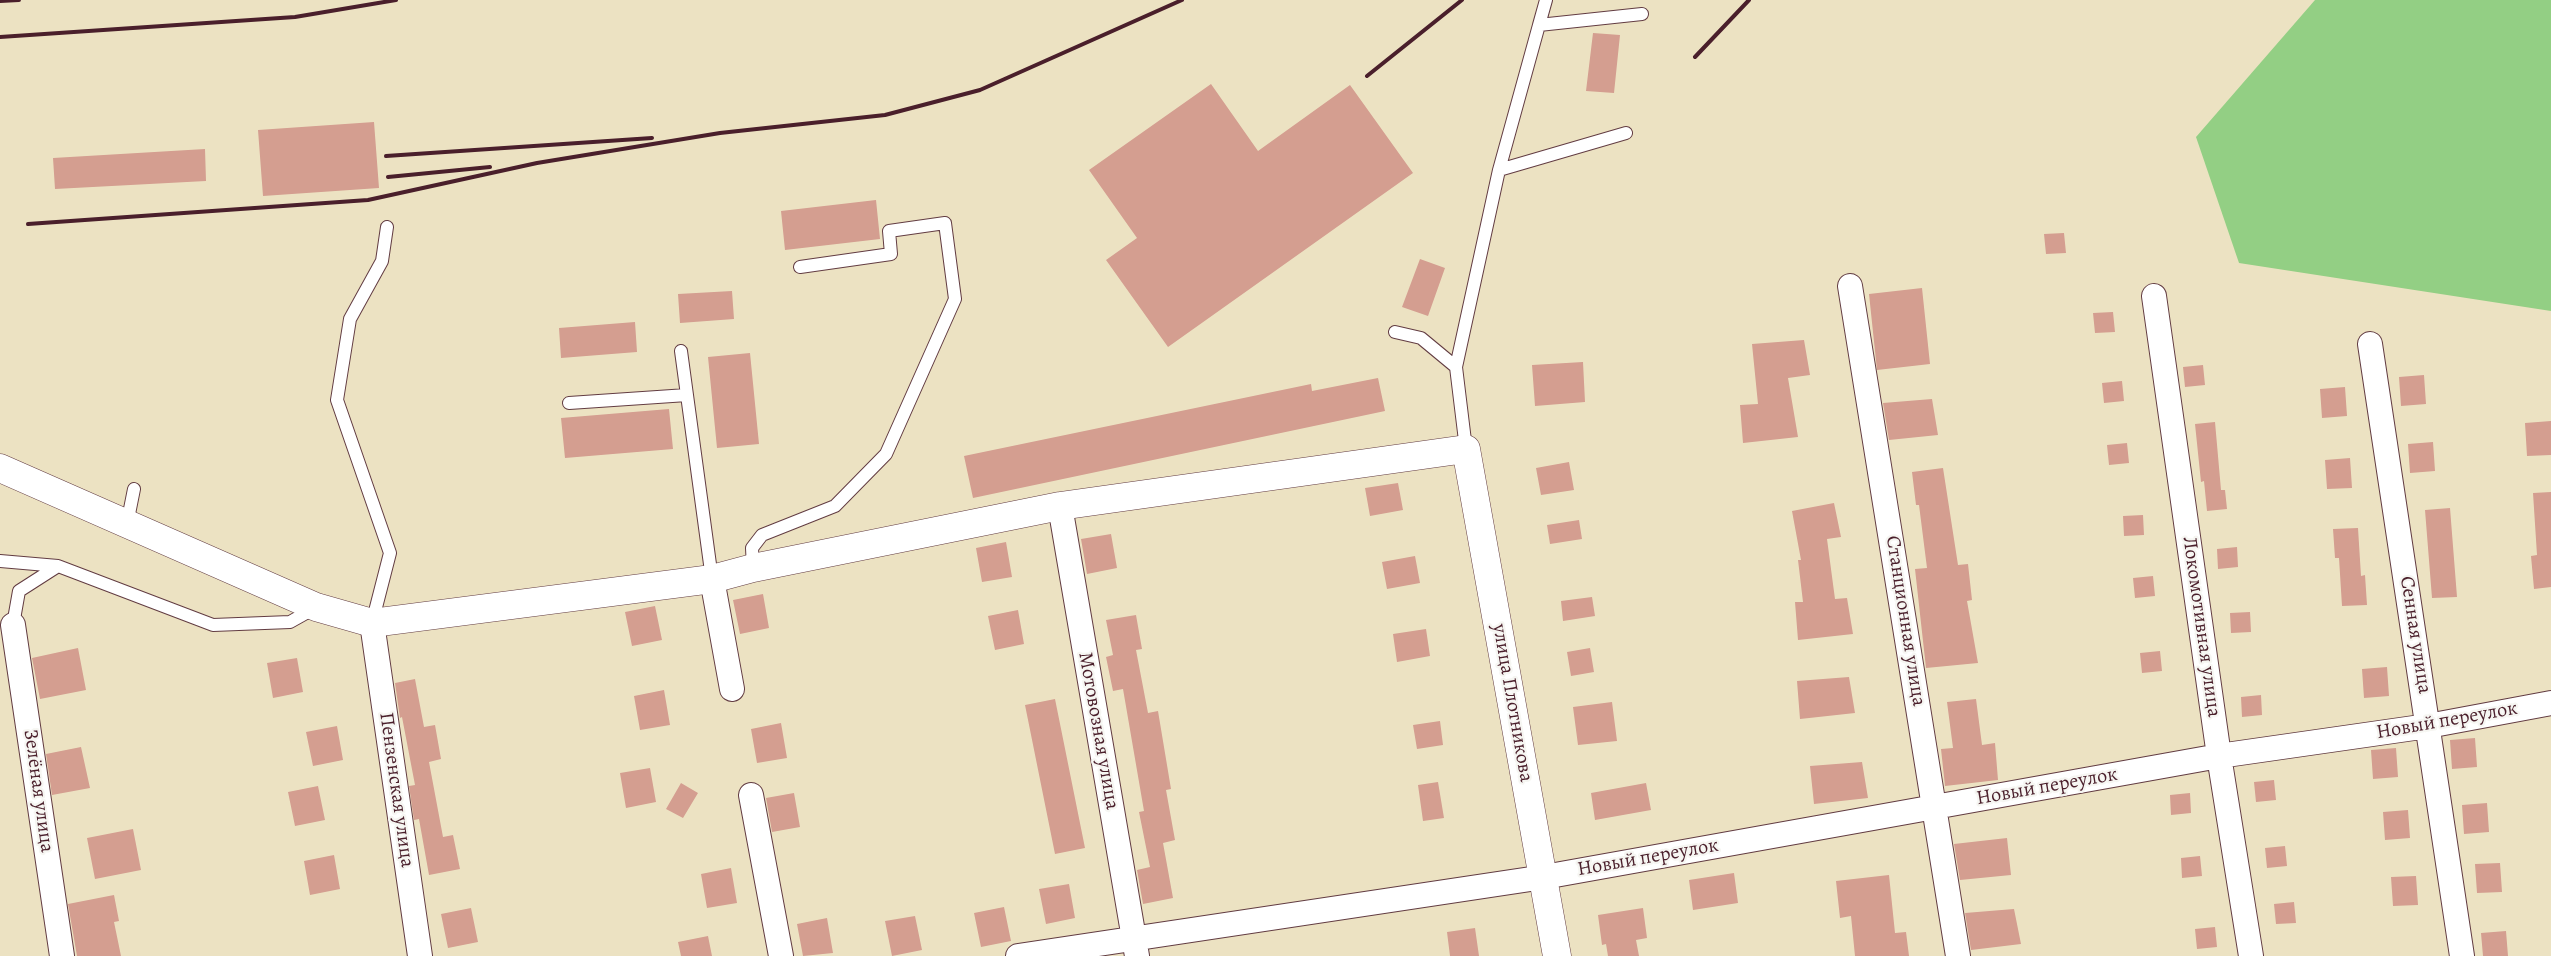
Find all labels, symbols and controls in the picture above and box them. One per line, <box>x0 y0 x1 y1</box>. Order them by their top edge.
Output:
street label: Станционная улица <box>1880 534 1930 708</box>
street label: Локомотивная улица <box>2176 535 2226 719</box>
street label: Сенная улица <box>2394 575 2436 695</box>
street label: улица Плотникова <box>1486 622 1538 784</box>
street label: Мотовозная улица <box>1072 650 1124 812</box>
street label: Новый переулок <box>2375 697 2519 745</box>
street label: Пензенская улица <box>373 711 419 869</box>
street label: Зелёная улица <box>17 728 59 854</box>
street label: Новый переулок <box>1975 763 2119 811</box>
street label: Новый переулок <box>1576 834 1720 882</box>

